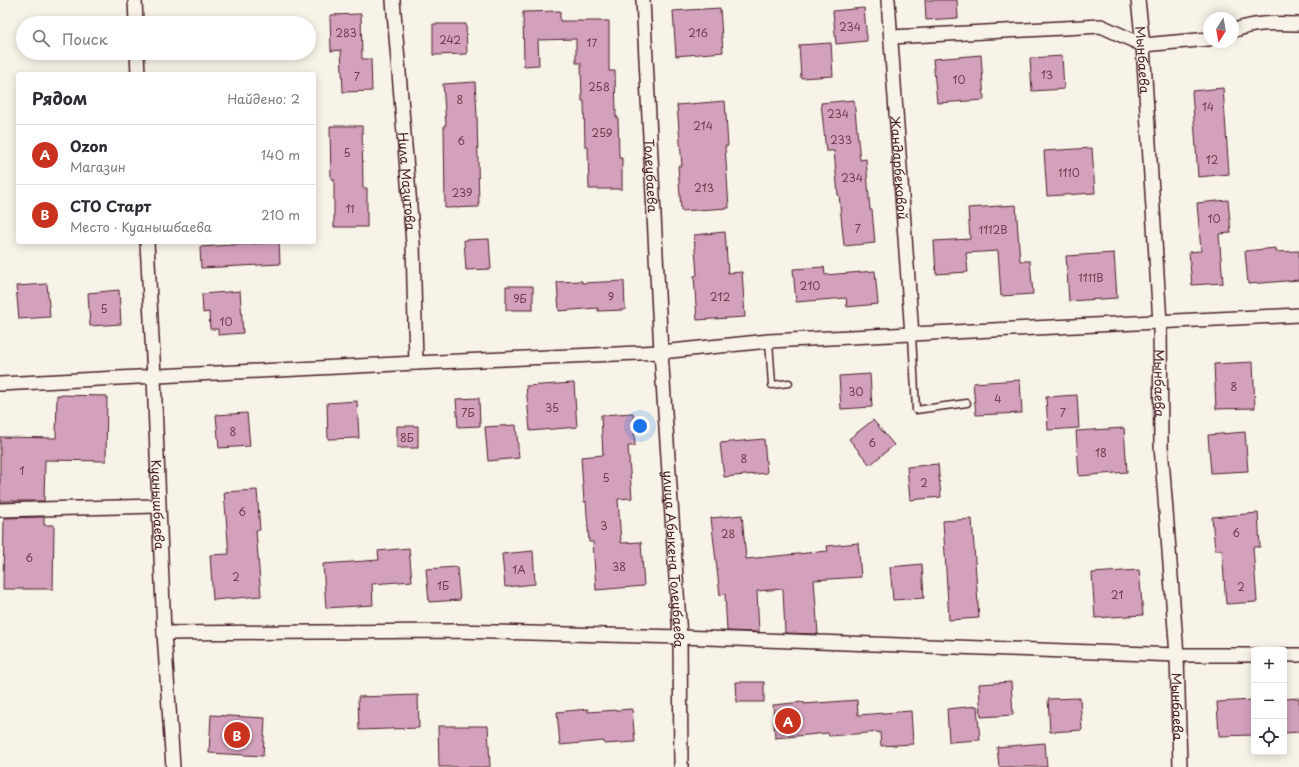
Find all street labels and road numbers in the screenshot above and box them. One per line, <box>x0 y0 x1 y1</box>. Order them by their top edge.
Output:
street label: Мынбаева <box>1131 25 1156 95</box>
street label: Жандарбековой <box>887 115 913 220</box>
street label: Нила Мазитова <box>394 131 422 232</box>
street label: Толеубаева <box>641 139 663 214</box>
street label: Мынбаева <box>1151 349 1170 418</box>
street label: Куанышбаева <box>148 459 170 551</box>
street label: улица Абыкена Толеубаева <box>659 470 690 649</box>
street label: Мынбаева <box>1168 672 1189 742</box>

